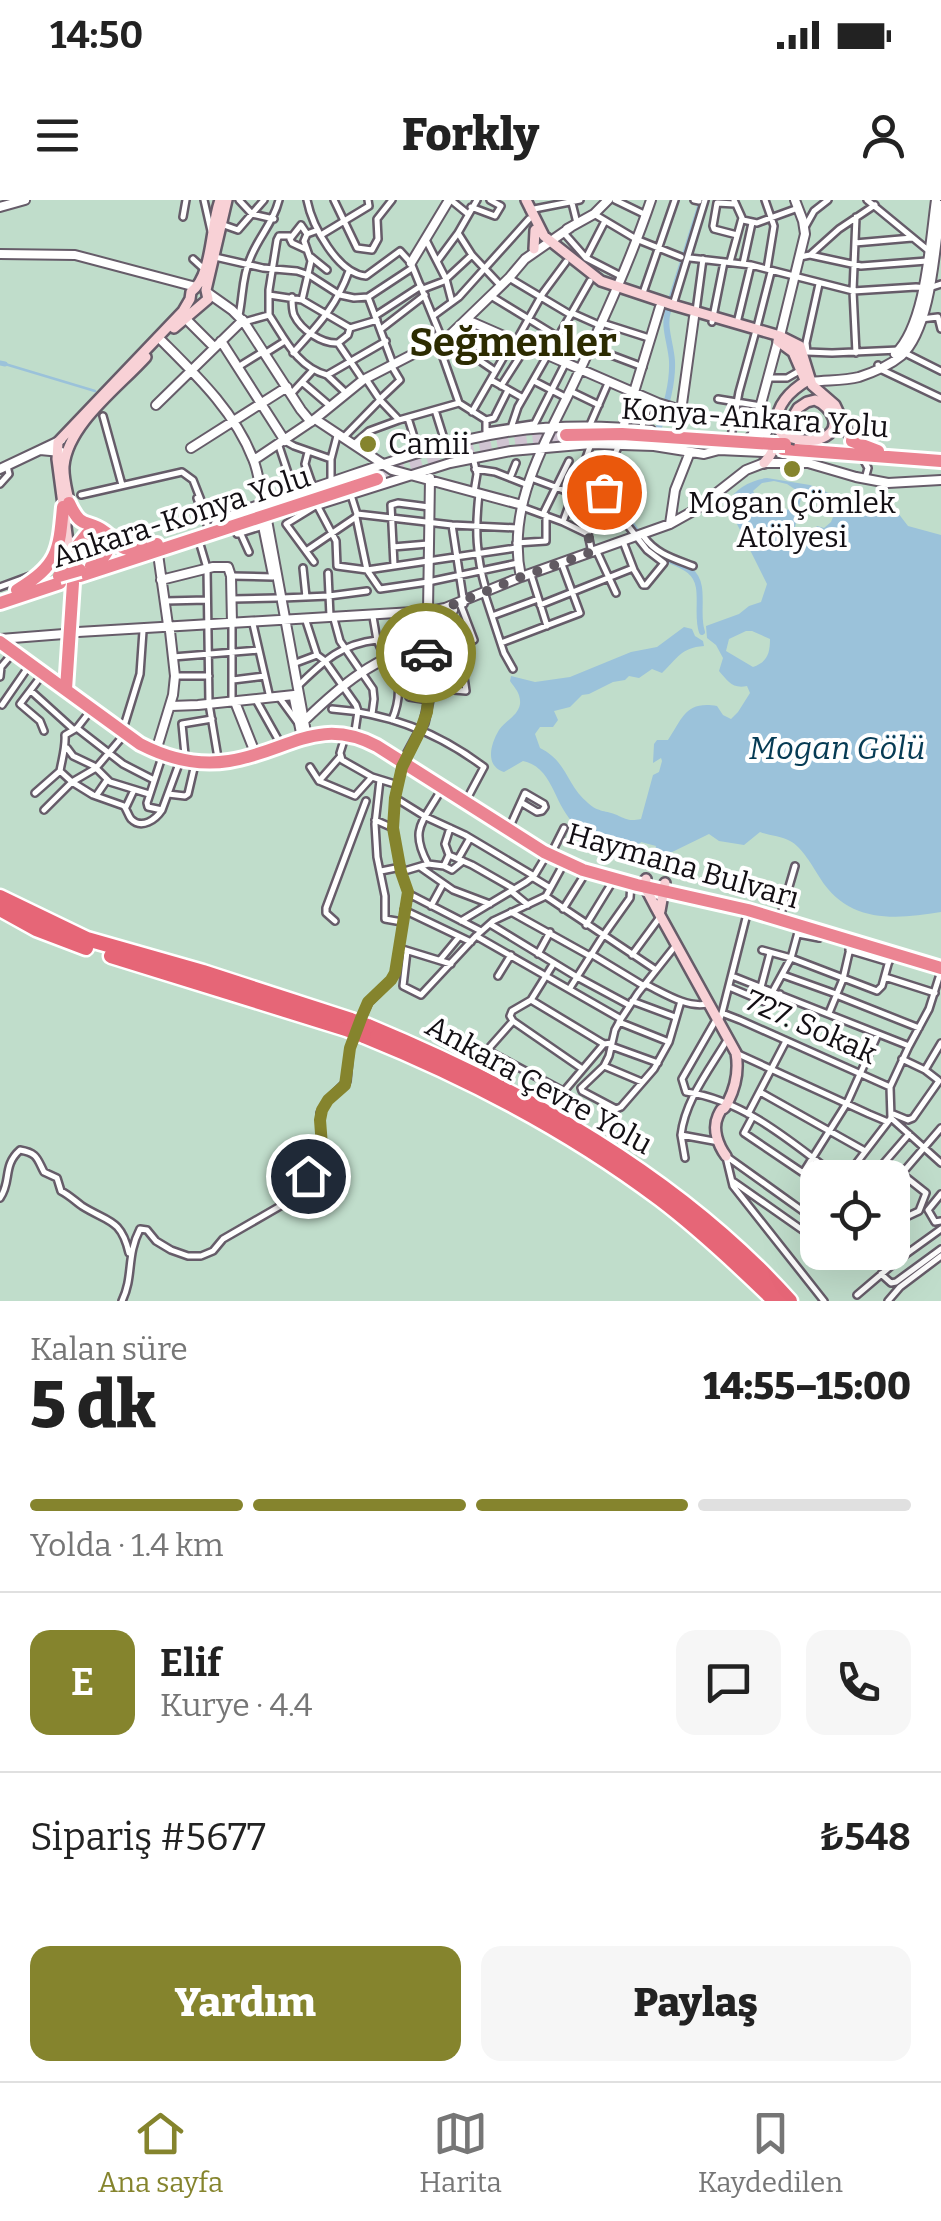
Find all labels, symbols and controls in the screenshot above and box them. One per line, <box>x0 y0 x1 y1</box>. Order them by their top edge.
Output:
text: 14:50 <box>50 12 143 58</box>
icon: menu <box>30 108 85 163</box>
text: Forkly <box>402 108 539 162</box>
icon: person <box>856 108 911 163</box>
district label: Seğmenler <box>409 319 617 367</box>
street label: Konya-Ankara Yolu <box>620 391 890 445</box>
place label: Camii <box>388 426 470 462</box>
marker: Camii <box>357 433 379 455</box>
pin <box>562 450 647 535</box>
street label: Ankara-Konya Yolu <box>47 458 315 576</box>
marker: Mogan Çömlek Atölyesi <box>781 458 803 480</box>
icon: bag <box>577 465 632 520</box>
place label: Mogan Çömlek Atölyesi <box>688 485 896 555</box>
courier <box>376 603 476 703</box>
icon: car <box>399 626 454 681</box>
water label: Mogan Gölü <box>749 729 925 767</box>
street label: Haymana Bulvarı <box>563 816 803 916</box>
street label: 727. Sokak <box>740 982 882 1072</box>
street label: Ankara Çevre Yolu <box>419 1008 659 1162</box>
pin <box>266 1134 351 1219</box>
icon: home <box>281 1149 336 1204</box>
map controls <box>800 1160 910 1270</box>
button: locate <box>800 1160 910 1270</box>
text: Kalan süre <box>30 1330 188 1368</box>
text: 14:55–15:00 <box>703 1363 911 1409</box>
text: 5 dk <box>30 1366 156 1444</box>
text: Yolda · 1.4 km <box>30 1526 223 1564</box>
button: chat <box>676 1630 781 1735</box>
button: phone <box>806 1630 911 1735</box>
text: Elif <box>160 1640 221 1686</box>
text: E <box>71 1659 94 1705</box>
text: Kurye · 4.4 <box>160 1686 313 1724</box>
text: Sipariş #5677 <box>30 1814 266 1860</box>
text: ₺548 <box>819 1814 911 1860</box>
button: Yardım <box>30 1946 461 2061</box>
button: Paylaş <box>481 1946 911 2061</box>
tab: Ana sayfa <box>98 2106 223 2199</box>
tab: Harita <box>419 2106 502 2199</box>
tab: Kaydedilen <box>698 2106 843 2199</box>

